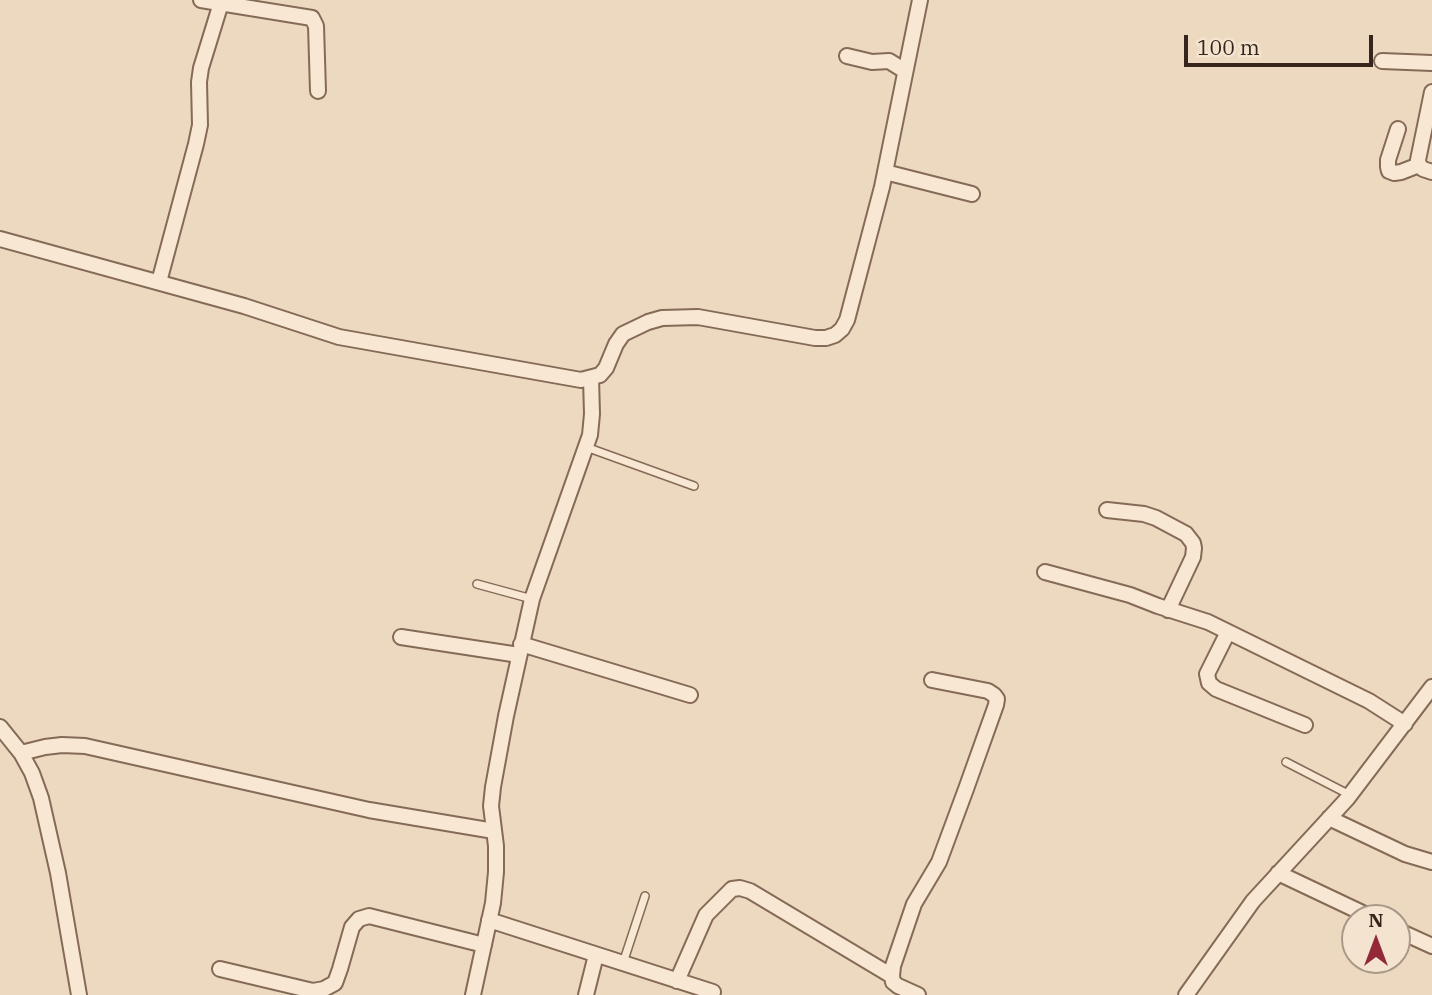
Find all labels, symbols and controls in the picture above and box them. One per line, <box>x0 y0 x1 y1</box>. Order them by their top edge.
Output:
scale bar <box>1187 21 1376 65</box>
text: 100 m <box>1197 33 1260 61</box>
north arrow <box>1341 904 1411 974</box>
text: N <box>1368 908 1384 932</box>

